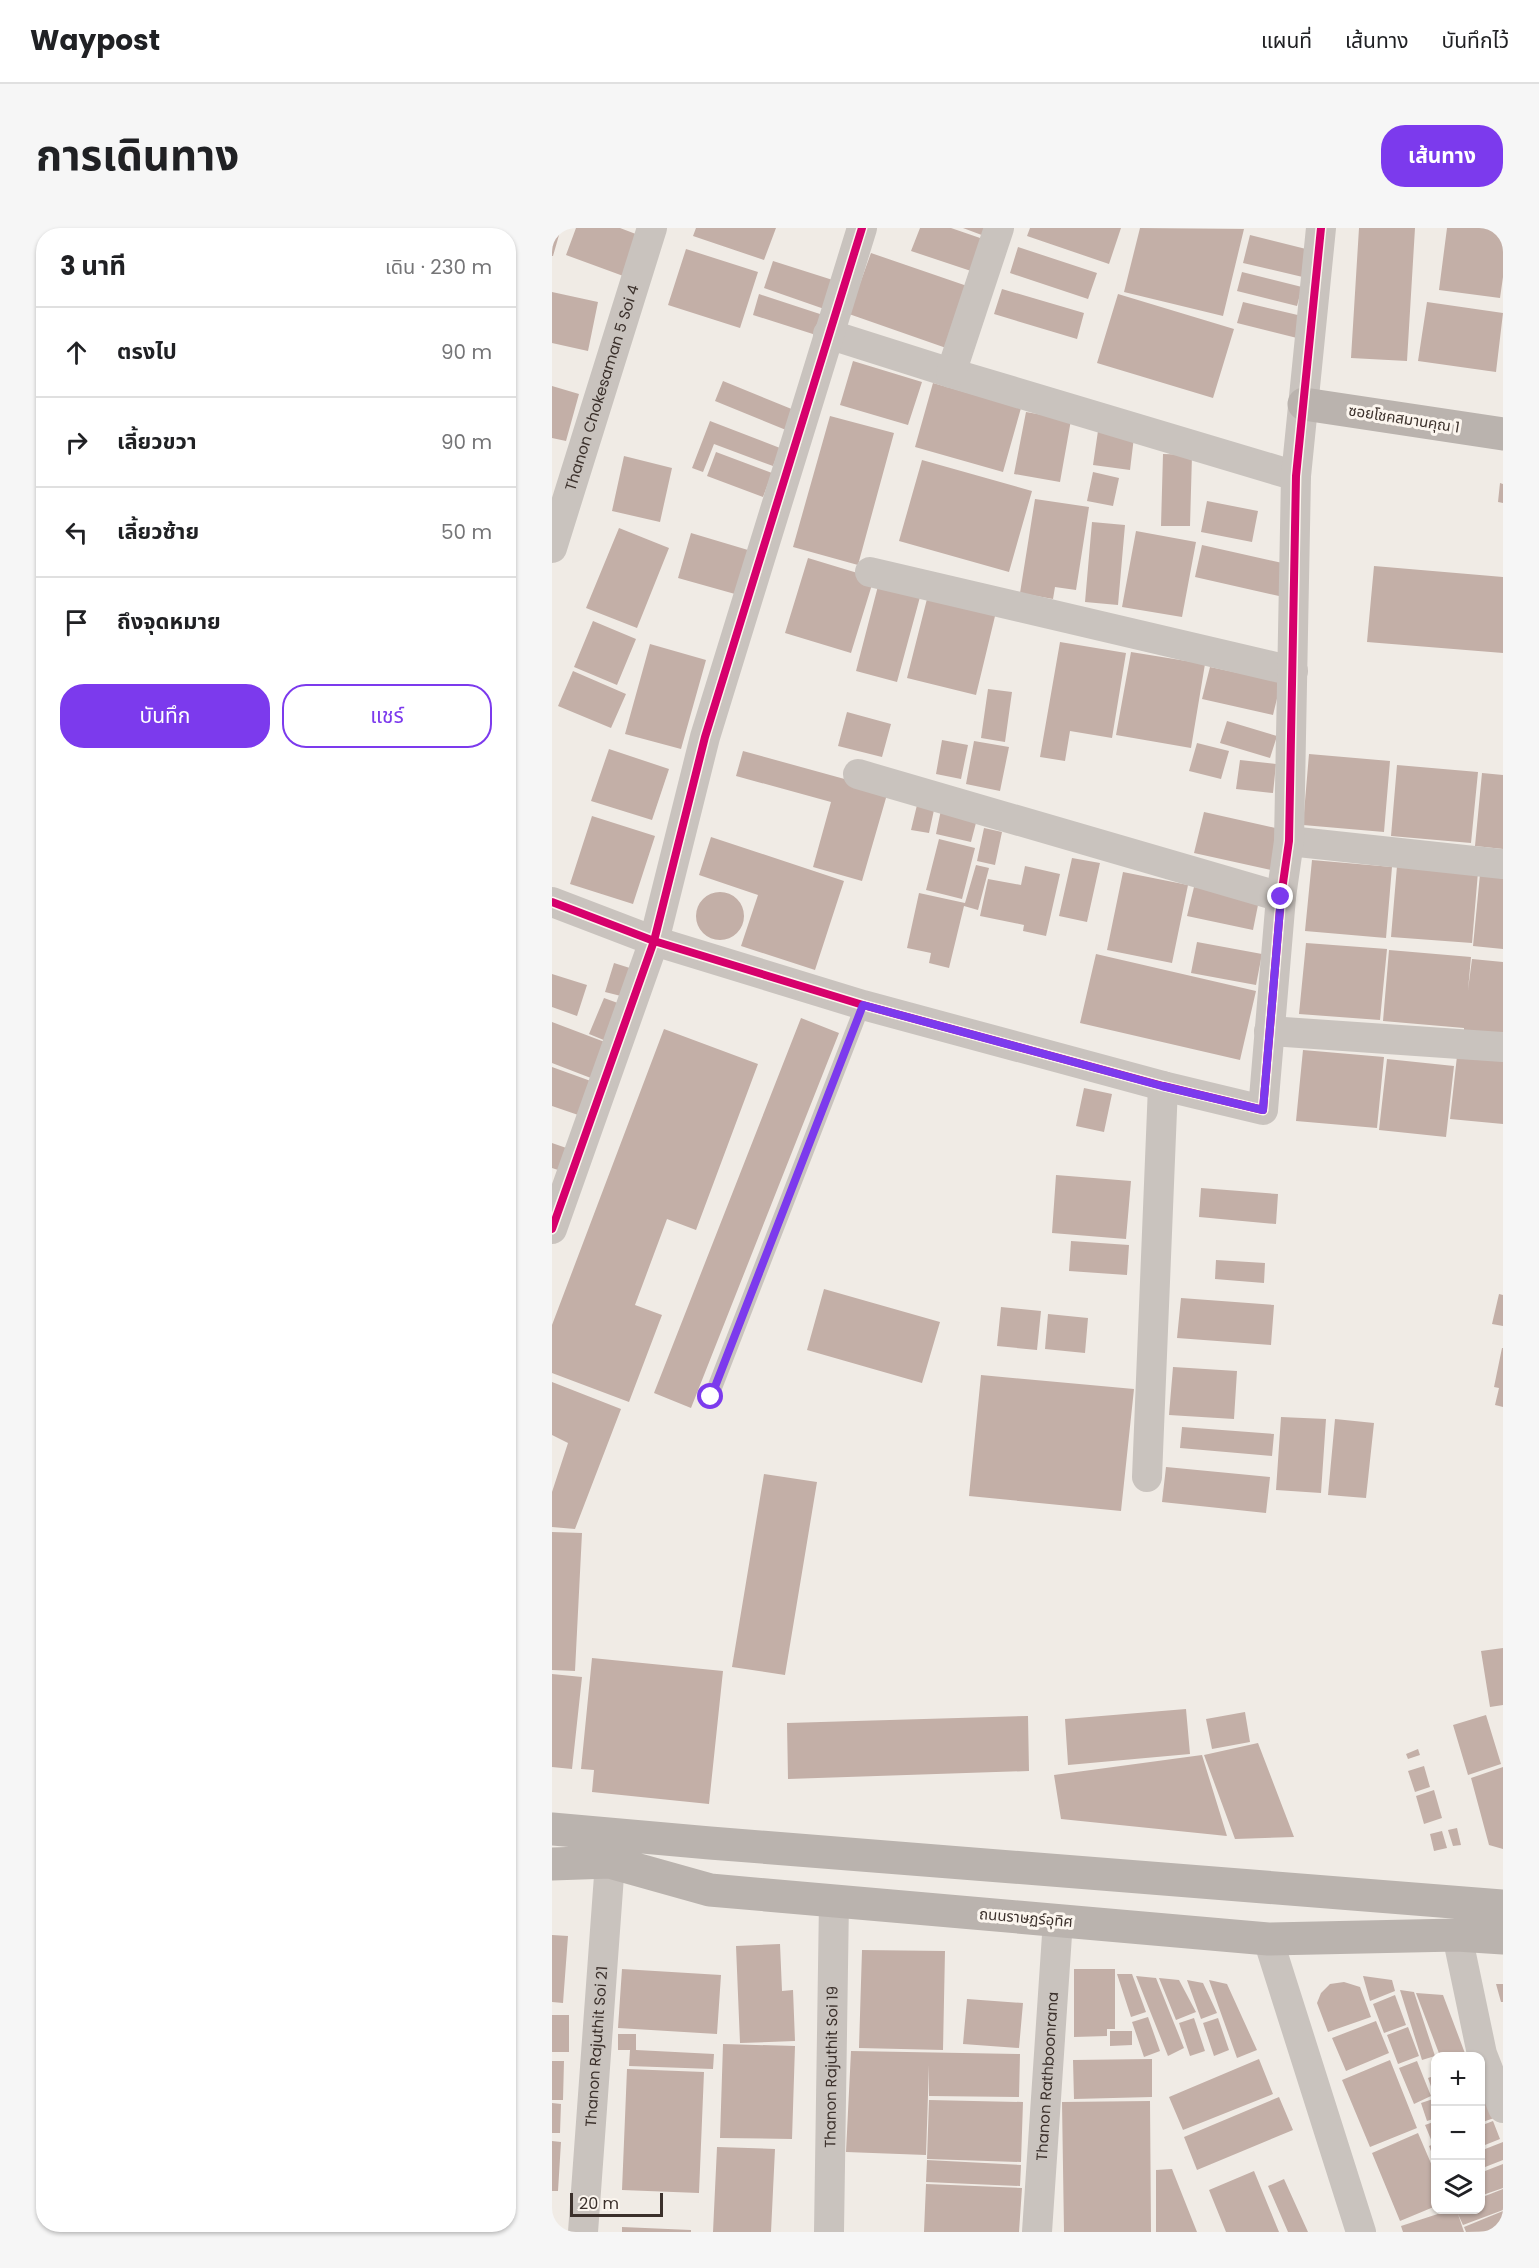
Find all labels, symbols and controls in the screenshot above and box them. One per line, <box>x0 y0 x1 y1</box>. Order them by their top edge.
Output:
text: Waypost <box>30 21 160 60</box>
text: แผนที่ <box>1261 26 1312 55</box>
text: เส้นทาง <box>1345 26 1409 55</box>
text: บันทึกไว้ <box>1442 26 1509 55</box>
button: เส้นทาง <box>1381 125 1503 187</box>
text: การเดินทาง <box>36 126 239 185</box>
text: 3 นาที <box>60 248 126 284</box>
text: เดิน · 230 m <box>385 253 492 281</box>
street label: Thanon Chokesaman 5 Soi 4 <box>560 282 644 493</box>
icon: ahead <box>60 336 93 369</box>
text: ตรงไป <box>117 336 177 367</box>
text: 90 m <box>441 338 492 366</box>
street label: ซอยโชคสมานคุณ 1 <box>1347 399 1461 438</box>
icon: right <box>60 426 93 459</box>
text: เลี้ยวขวา <box>117 426 197 457</box>
text: 90 m <box>441 428 492 456</box>
icon: left <box>60 516 93 549</box>
text: เลี้ยวซ้าย <box>117 516 199 547</box>
text: 50 m <box>441 518 492 546</box>
icon: arrive <box>60 606 93 639</box>
text: ถึงจุดหมาย <box>117 606 221 637</box>
button: บันทึก <box>60 684 270 748</box>
button: แชร์ <box>282 684 492 748</box>
route end <box>1267 883 1293 909</box>
route start <box>697 1383 723 1409</box>
street label: ถนนราษฏร์อุทิศ <box>978 1903 1074 1932</box>
street label: Thanon Rajuthit Soi 21 <box>580 1965 612 2128</box>
street label: Thanon Rajuthit Soi 19 <box>819 1986 843 2148</box>
street label: Thanon Rathboonrana <box>1031 1991 1063 2162</box>
map controls <box>1431 2052 1485 2214</box>
button: + <box>1431 2052 1485 2106</box>
button: − <box>1431 2106 1485 2160</box>
button: layers <box>1431 2160 1485 2214</box>
scale bar <box>570 2190 663 2218</box>
text: 20 m <box>579 2192 619 2215</box>

